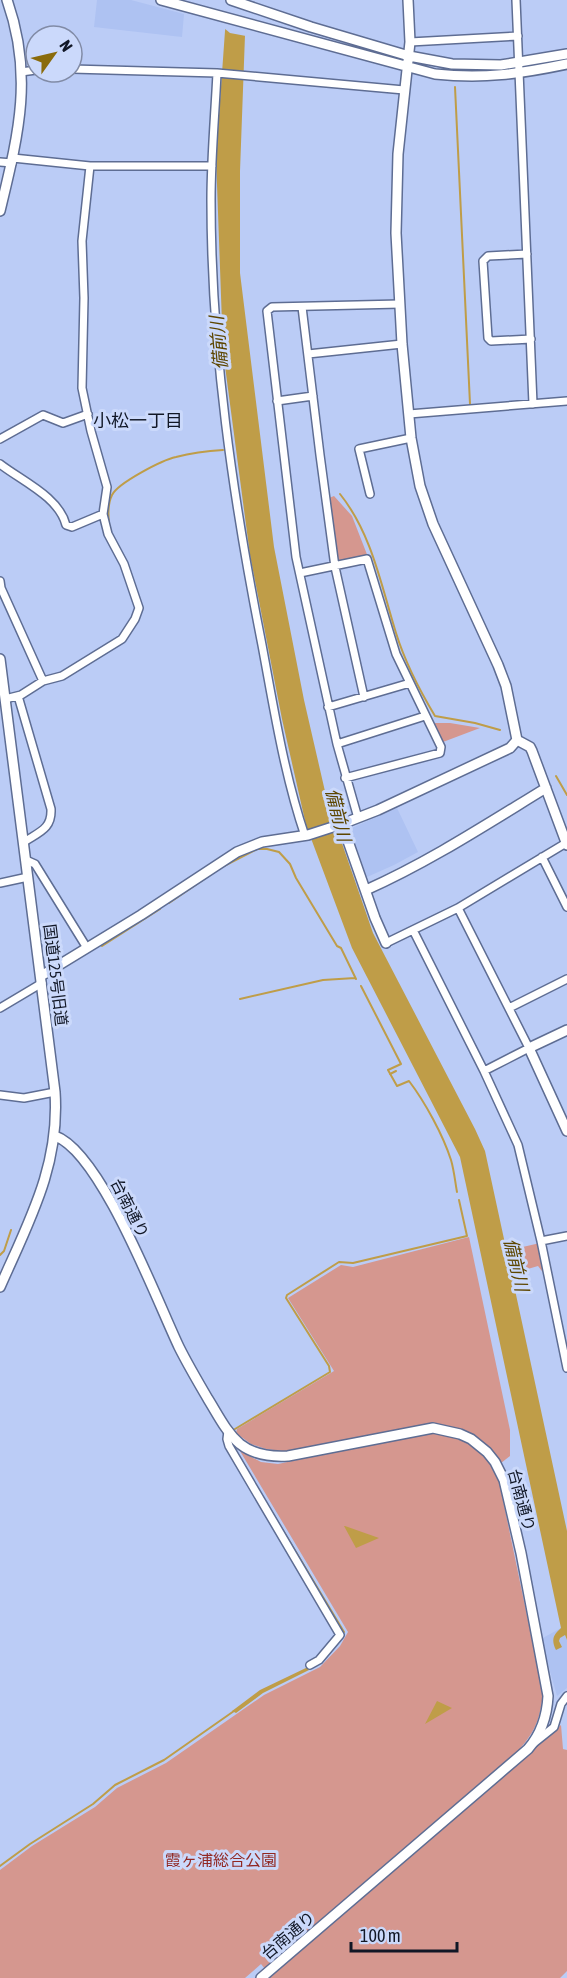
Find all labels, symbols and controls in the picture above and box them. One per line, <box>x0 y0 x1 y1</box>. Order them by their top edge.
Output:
north arrow <box>24 24 84 84</box>
text: N <box>56 37 77 55</box>
water label: 備前川 <box>206 313 231 371</box>
district label: 小松一丁目 <box>93 410 183 431</box>
water label: 備前川 <box>322 786 356 846</box>
street label: 国道125号旧道 <box>41 923 71 1027</box>
street label: 台南通り <box>107 1175 153 1241</box>
water label: 備前川 <box>500 1236 533 1296</box>
street label: 台南通り <box>505 1467 539 1533</box>
park label: 霞ヶ浦総合公園 <box>165 1851 277 1869</box>
street label: 台南通り <box>258 1908 318 1962</box>
scale bar <box>351 1915 458 1953</box>
text: 100 m <box>360 1925 401 1946</box>

